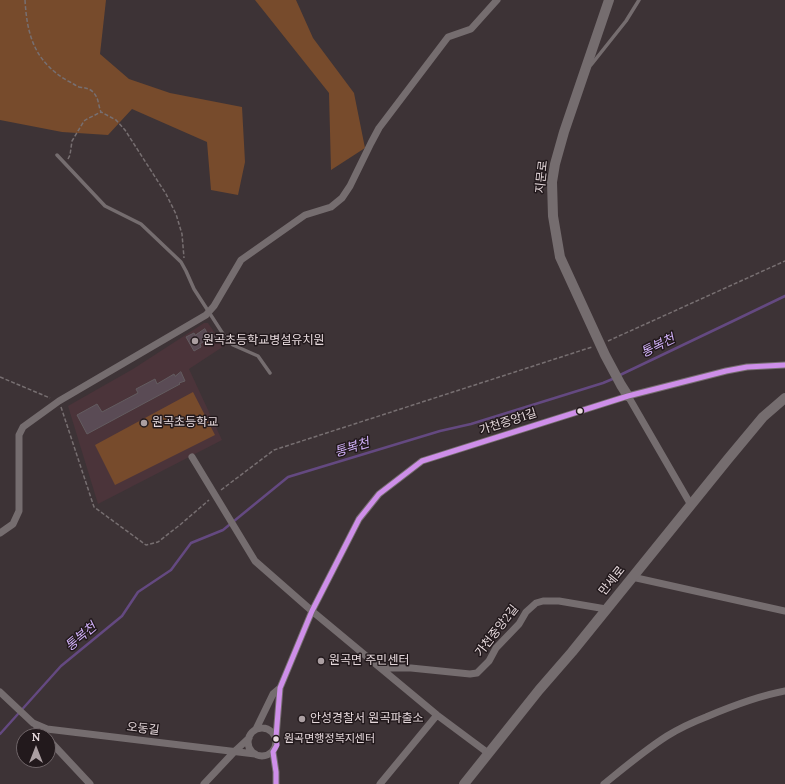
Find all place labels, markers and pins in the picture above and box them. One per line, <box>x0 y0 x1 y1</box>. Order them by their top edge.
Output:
place label: 원곡초등학교병설유치원 <box>203 334 324 348</box>
marker: 원곡초등학교병설유치원 <box>190 336 200 346</box>
unlabelled marker <box>575 406 585 416</box>
place label: 원곡초등학교 <box>152 416 218 430</box>
marker: 원곡초등학교 <box>139 418 149 428</box>
place label: 원곡면 주민센터 <box>329 654 409 668</box>
marker: 원곡면 주민센터 <box>316 656 326 666</box>
place label: 안성경찰서 원곡파출소 <box>310 712 424 726</box>
marker: 안성경찰서 원곡파출소 <box>297 714 307 724</box>
place label: 원곡면행정복지센터 <box>284 732 375 746</box>
marker: 원곡면행정복지센터 <box>271 734 281 744</box>

